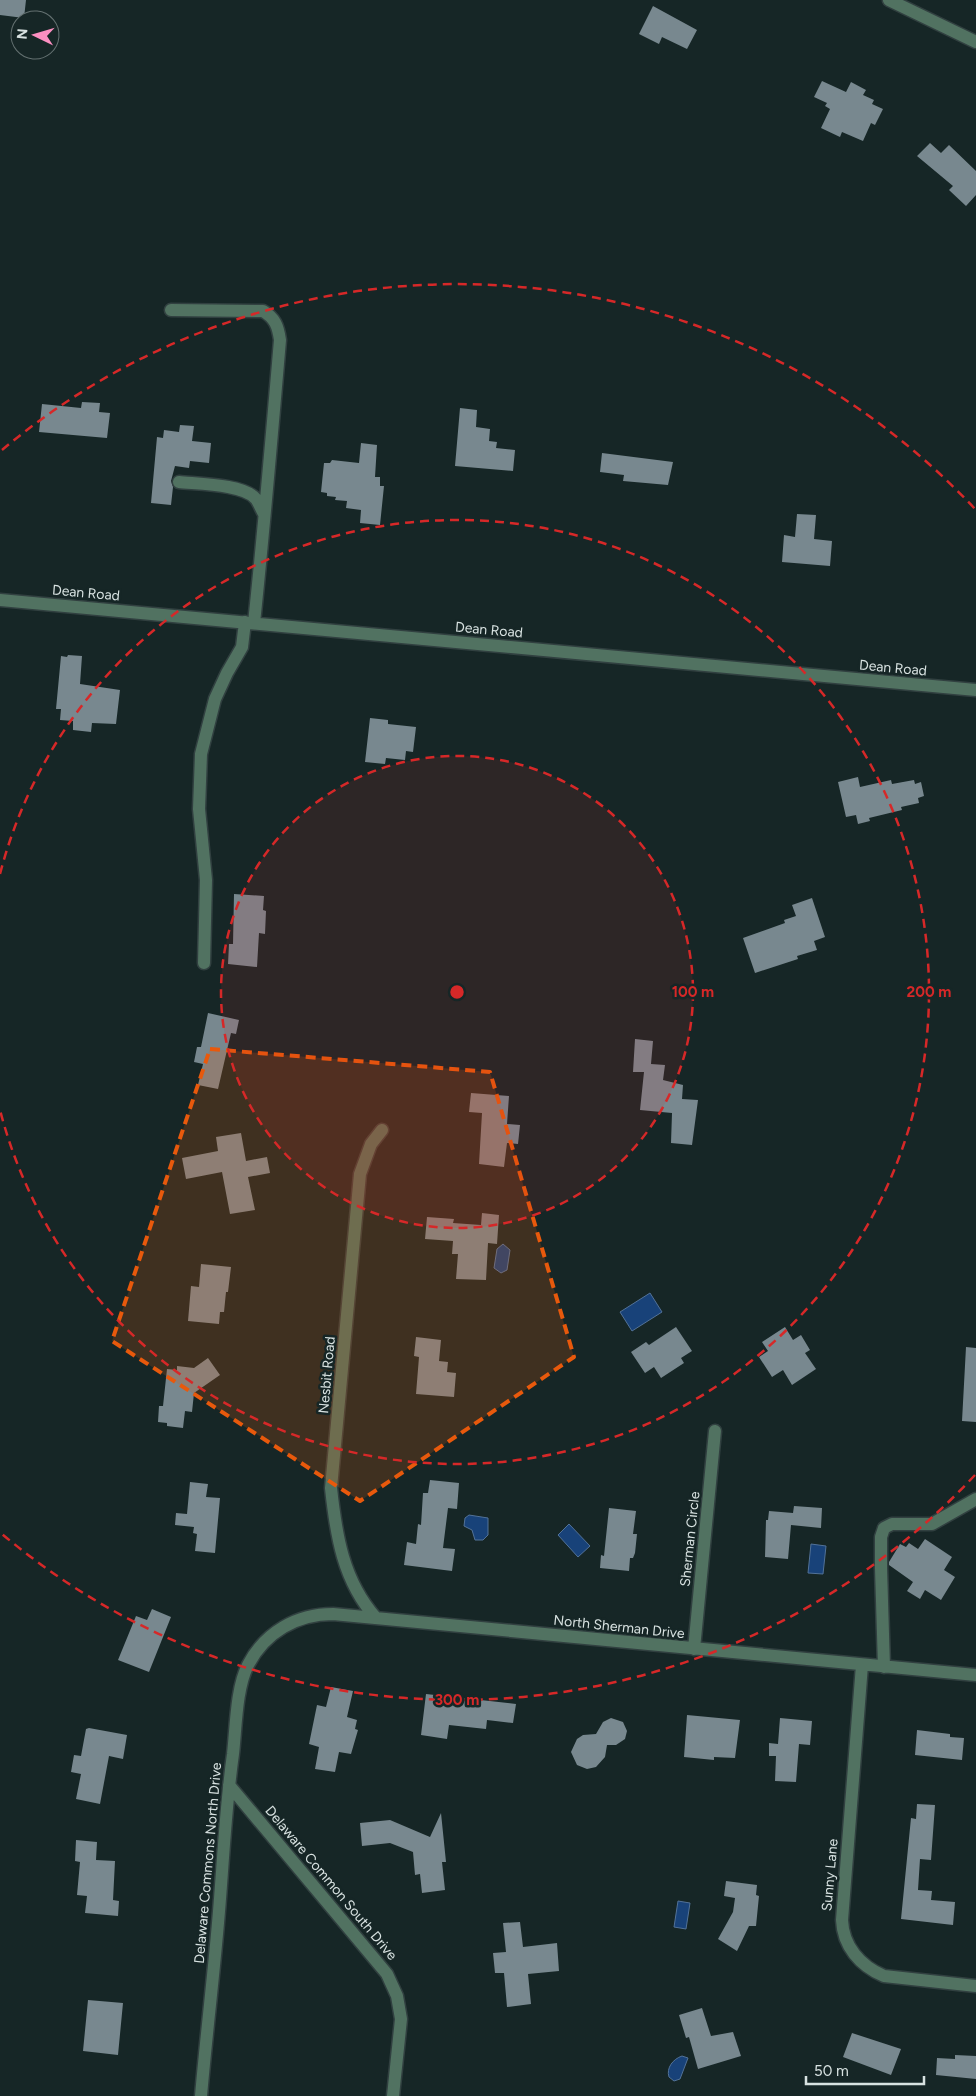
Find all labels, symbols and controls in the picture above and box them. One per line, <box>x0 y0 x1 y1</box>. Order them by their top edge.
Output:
north arrow <box>10 10 60 60</box>
text: N <box>14 28 31 40</box>
street label: Dean Road <box>51 582 121 604</box>
street label: Dean Road <box>454 619 524 641</box>
street label: Dean Road <box>858 657 928 679</box>
centre of rings <box>448 983 466 1001</box>
text: 100 m <box>672 983 714 1001</box>
text: 200 m <box>907 983 951 1001</box>
street label: Nesbit Road <box>315 1336 339 1414</box>
street label: Sherman Circle <box>677 1490 703 1587</box>
street label: North Sherman Drive <box>553 1612 686 1642</box>
text: 300 m <box>435 1691 479 1709</box>
street label: Delaware Commons North Drive <box>191 1761 225 1964</box>
street label: Delaware Common South Drive <box>261 1802 401 1964</box>
street label: Sunny Lane <box>818 1838 842 1912</box>
scale bar <box>806 2054 924 2086</box>
text: 50 m <box>814 2062 849 2080</box>

